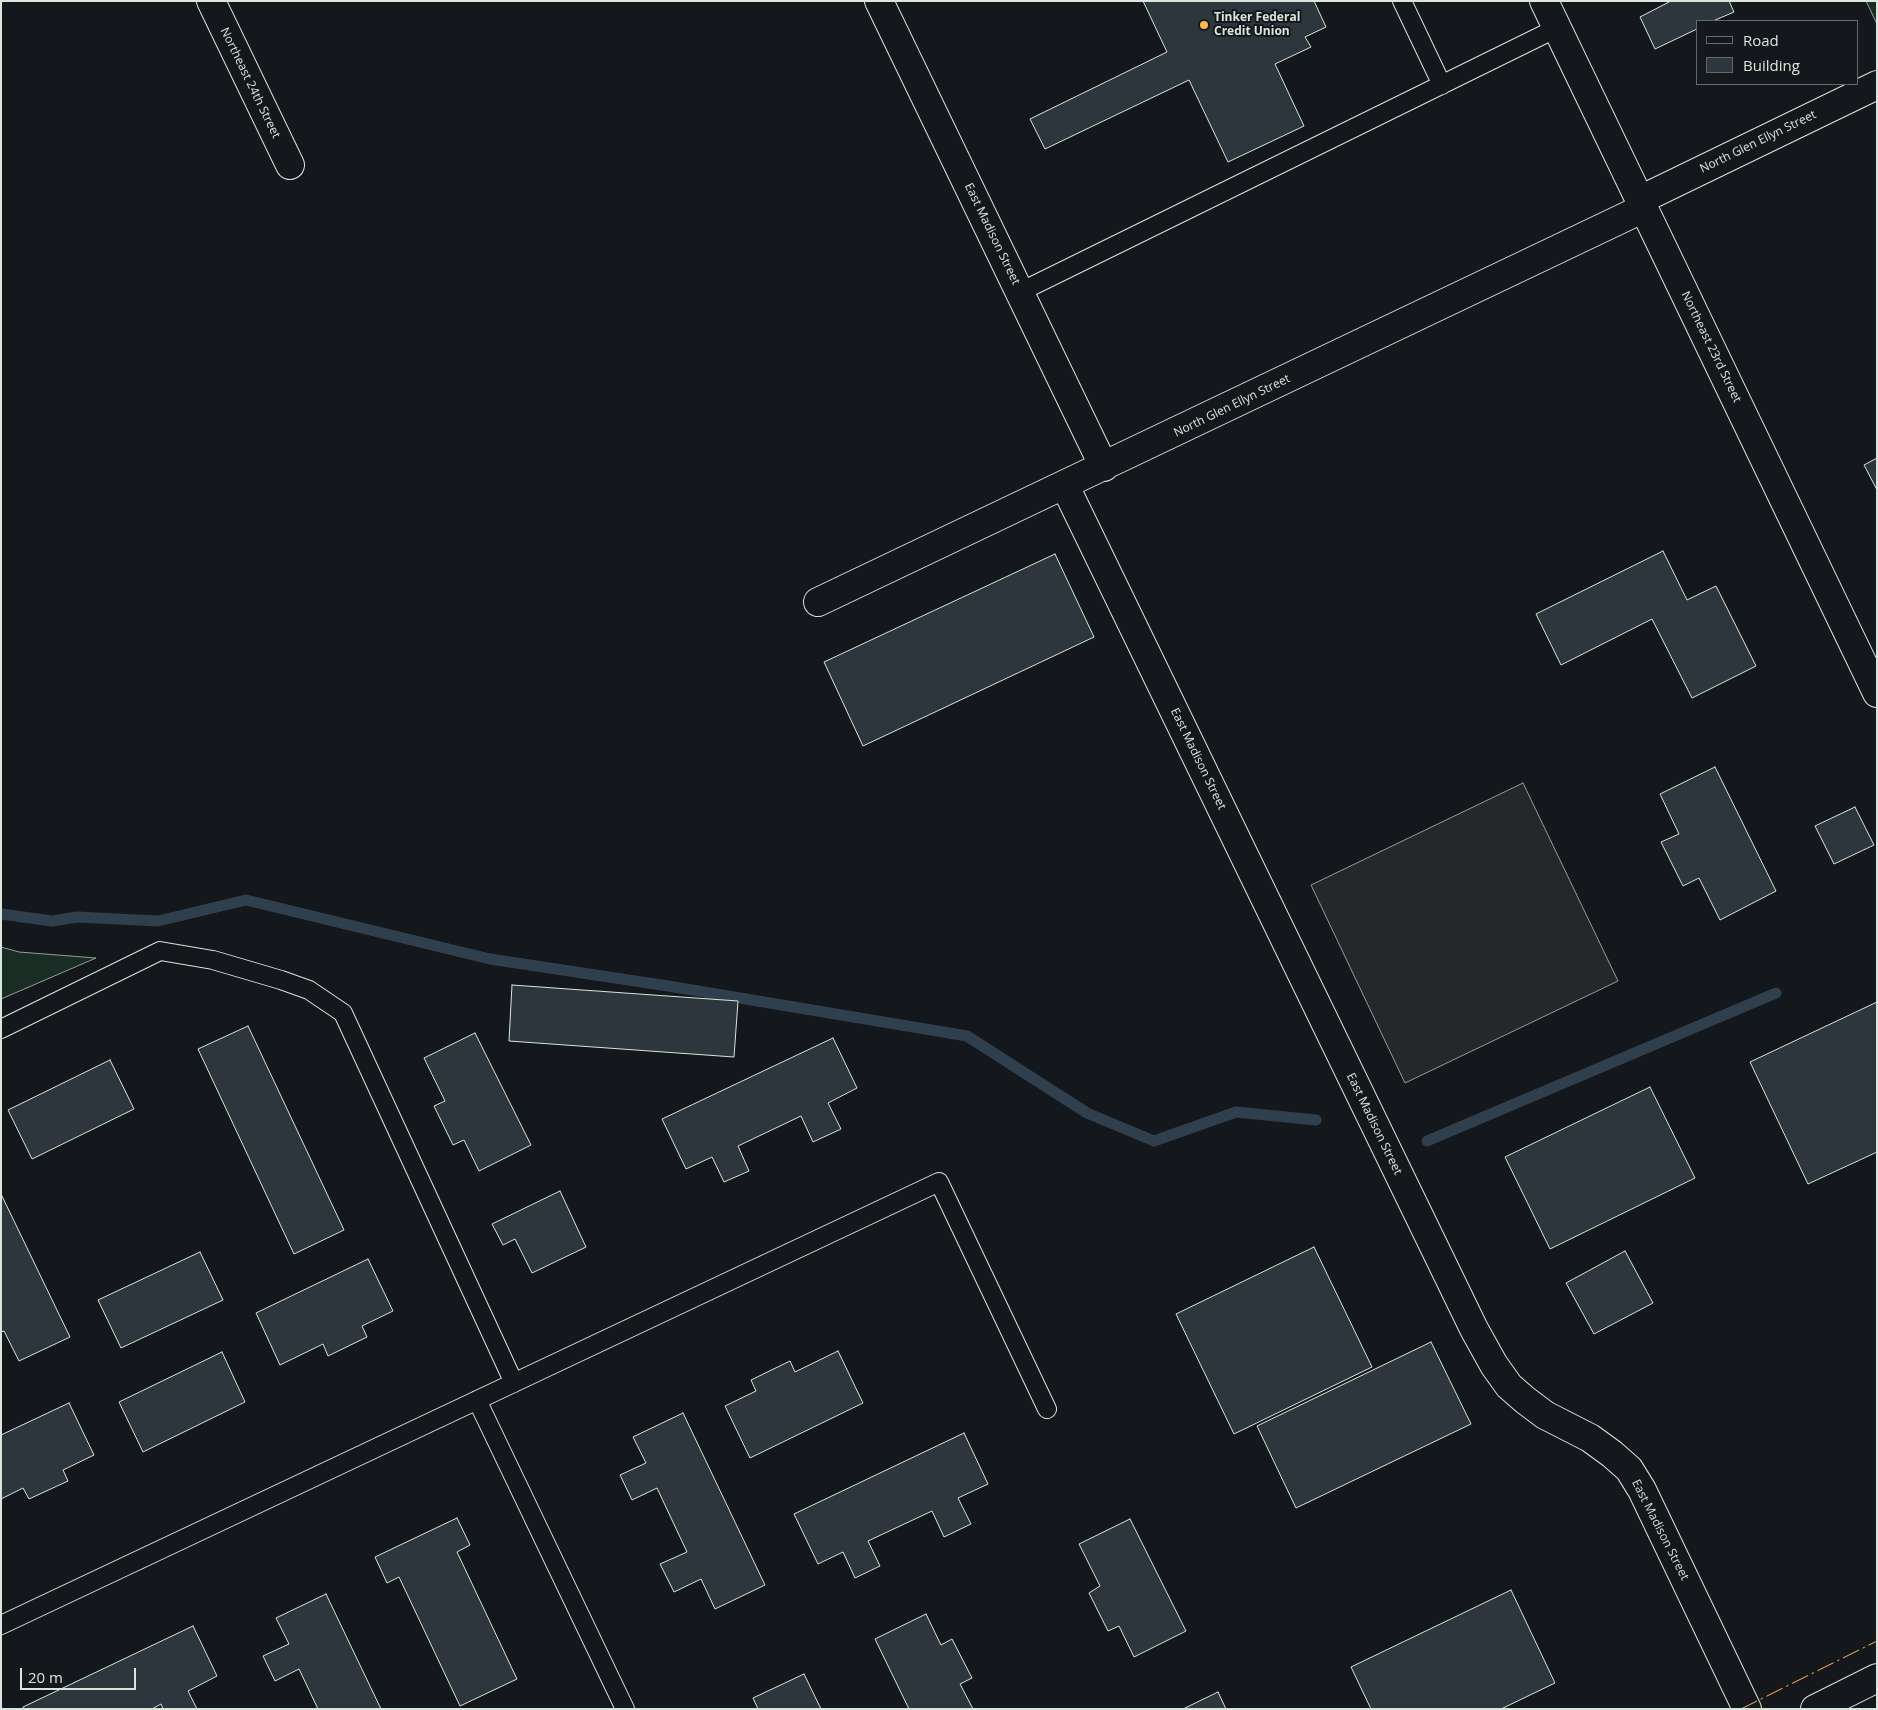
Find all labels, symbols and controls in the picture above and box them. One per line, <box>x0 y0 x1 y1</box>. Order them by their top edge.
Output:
place label: Tinker Federal Credit Union <box>1214 11 1300 39</box>
marker: Tinker Federal Credit Union <box>1198 19 1210 31</box>
legend <box>1696 20 1858 85</box>
street label: Northeast 24th Street <box>217 25 283 141</box>
text: Road <box>1743 30 1779 50</box>
text: Building <box>1743 55 1800 75</box>
street label: North Glen Ellyn Street <box>1697 108 1819 176</box>
street label: East Madison Street <box>961 181 1023 287</box>
street label: Northeast 23rd Street <box>1678 289 1744 405</box>
street label: North Glen Ellyn Street <box>1171 372 1293 440</box>
street label: East Madison Street <box>1167 706 1229 812</box>
street label: East Madison Street <box>1343 1071 1405 1177</box>
street label: East Madison Street <box>1628 1477 1692 1583</box>
scale bar <box>22 1658 139 1690</box>
text: 20 m <box>28 1667 63 1687</box>

